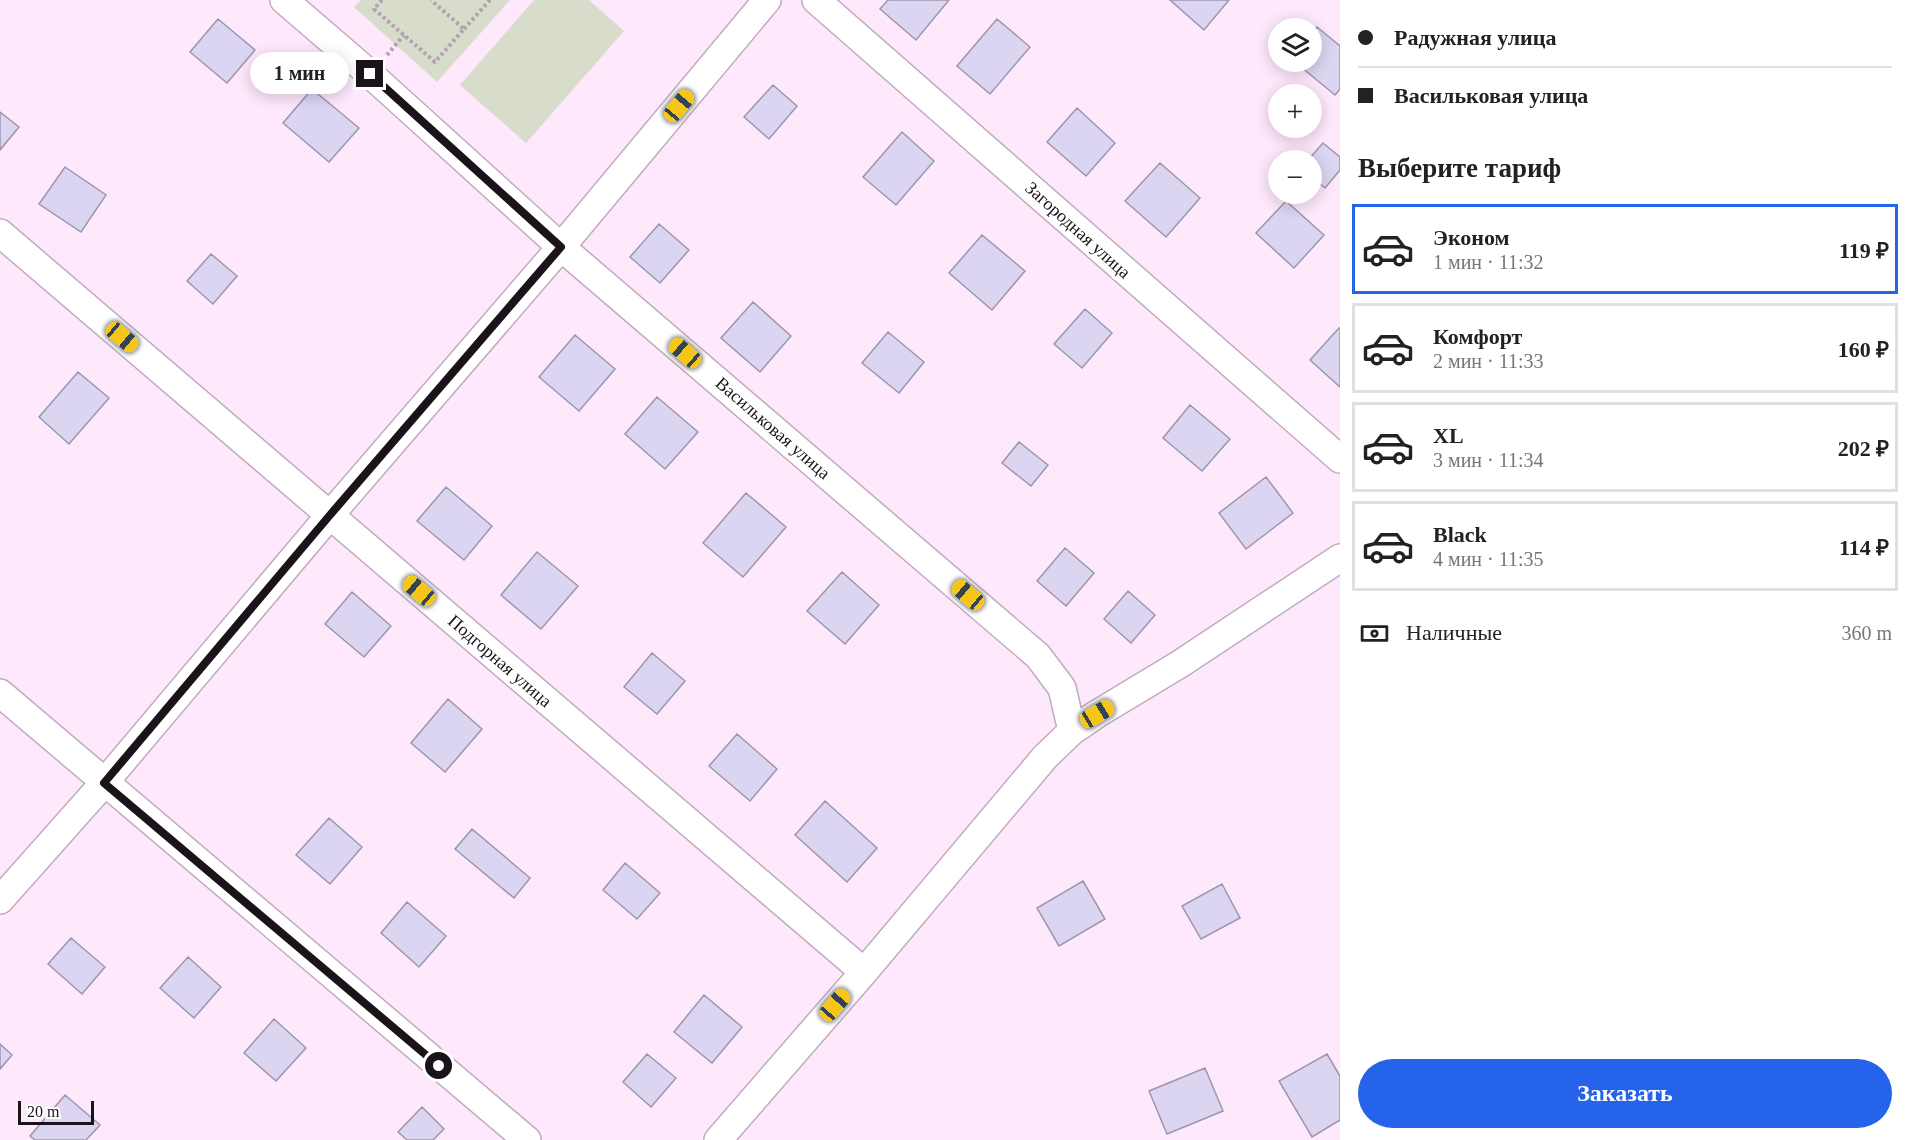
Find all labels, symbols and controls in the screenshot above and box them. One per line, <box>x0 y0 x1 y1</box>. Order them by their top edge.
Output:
map controls <box>1268 18 1322 204</box>
button: layers <box>1268 18 1322 72</box>
text: Радужная улица <box>1394 25 1556 50</box>
callout: 1 мин <box>250 53 349 95</box>
route end <box>356 60 383 87</box>
text: 1 мин <box>274 62 325 84</box>
text: Васильковая улица <box>1394 83 1588 108</box>
button: + <box>1268 84 1322 138</box>
car <box>661 86 697 126</box>
button: − <box>1268 150 1322 204</box>
text: Выберите тариф <box>1358 153 1561 183</box>
street label: Загородная улица <box>1021 178 1135 282</box>
icon: car <box>1361 222 1415 276</box>
text: Эконом <box>1433 225 1510 250</box>
text: 119 ₽ <box>1839 238 1889 263</box>
text: 1 мин · 11:32 <box>1433 251 1544 273</box>
car <box>102 319 142 355</box>
icon: car <box>1361 321 1415 375</box>
text: Комфорт <box>1433 324 1522 349</box>
car <box>666 334 704 372</box>
text: 160 ₽ <box>1838 337 1889 362</box>
text: 2 мин · 11:33 <box>1433 350 1544 372</box>
street label: Васильковая улица <box>712 373 834 483</box>
icon: car <box>1361 420 1415 474</box>
text: XL <box>1433 423 1464 448</box>
text: 202 ₽ <box>1838 436 1889 461</box>
text: 3 мин · 11:34 <box>1433 449 1544 471</box>
icon: car <box>1361 519 1415 573</box>
text: Black <box>1433 522 1487 547</box>
text: 114 ₽ <box>1839 535 1889 560</box>
text: 4 мин · 11:35 <box>1433 548 1544 570</box>
car <box>399 573 439 609</box>
car <box>948 577 988 613</box>
street label: Подгорная улица <box>444 611 556 711</box>
icon: cash <box>1358 617 1391 650</box>
text: Наличные <box>1406 620 1502 645</box>
text: 360 m <box>1841 622 1892 644</box>
car <box>1077 697 1117 731</box>
car <box>816 986 854 1024</box>
route start <box>425 1052 452 1079</box>
button: Заказать <box>1358 1059 1892 1128</box>
scale bar <box>18 1098 94 1126</box>
text: 20 m <box>27 1103 59 1120</box>

